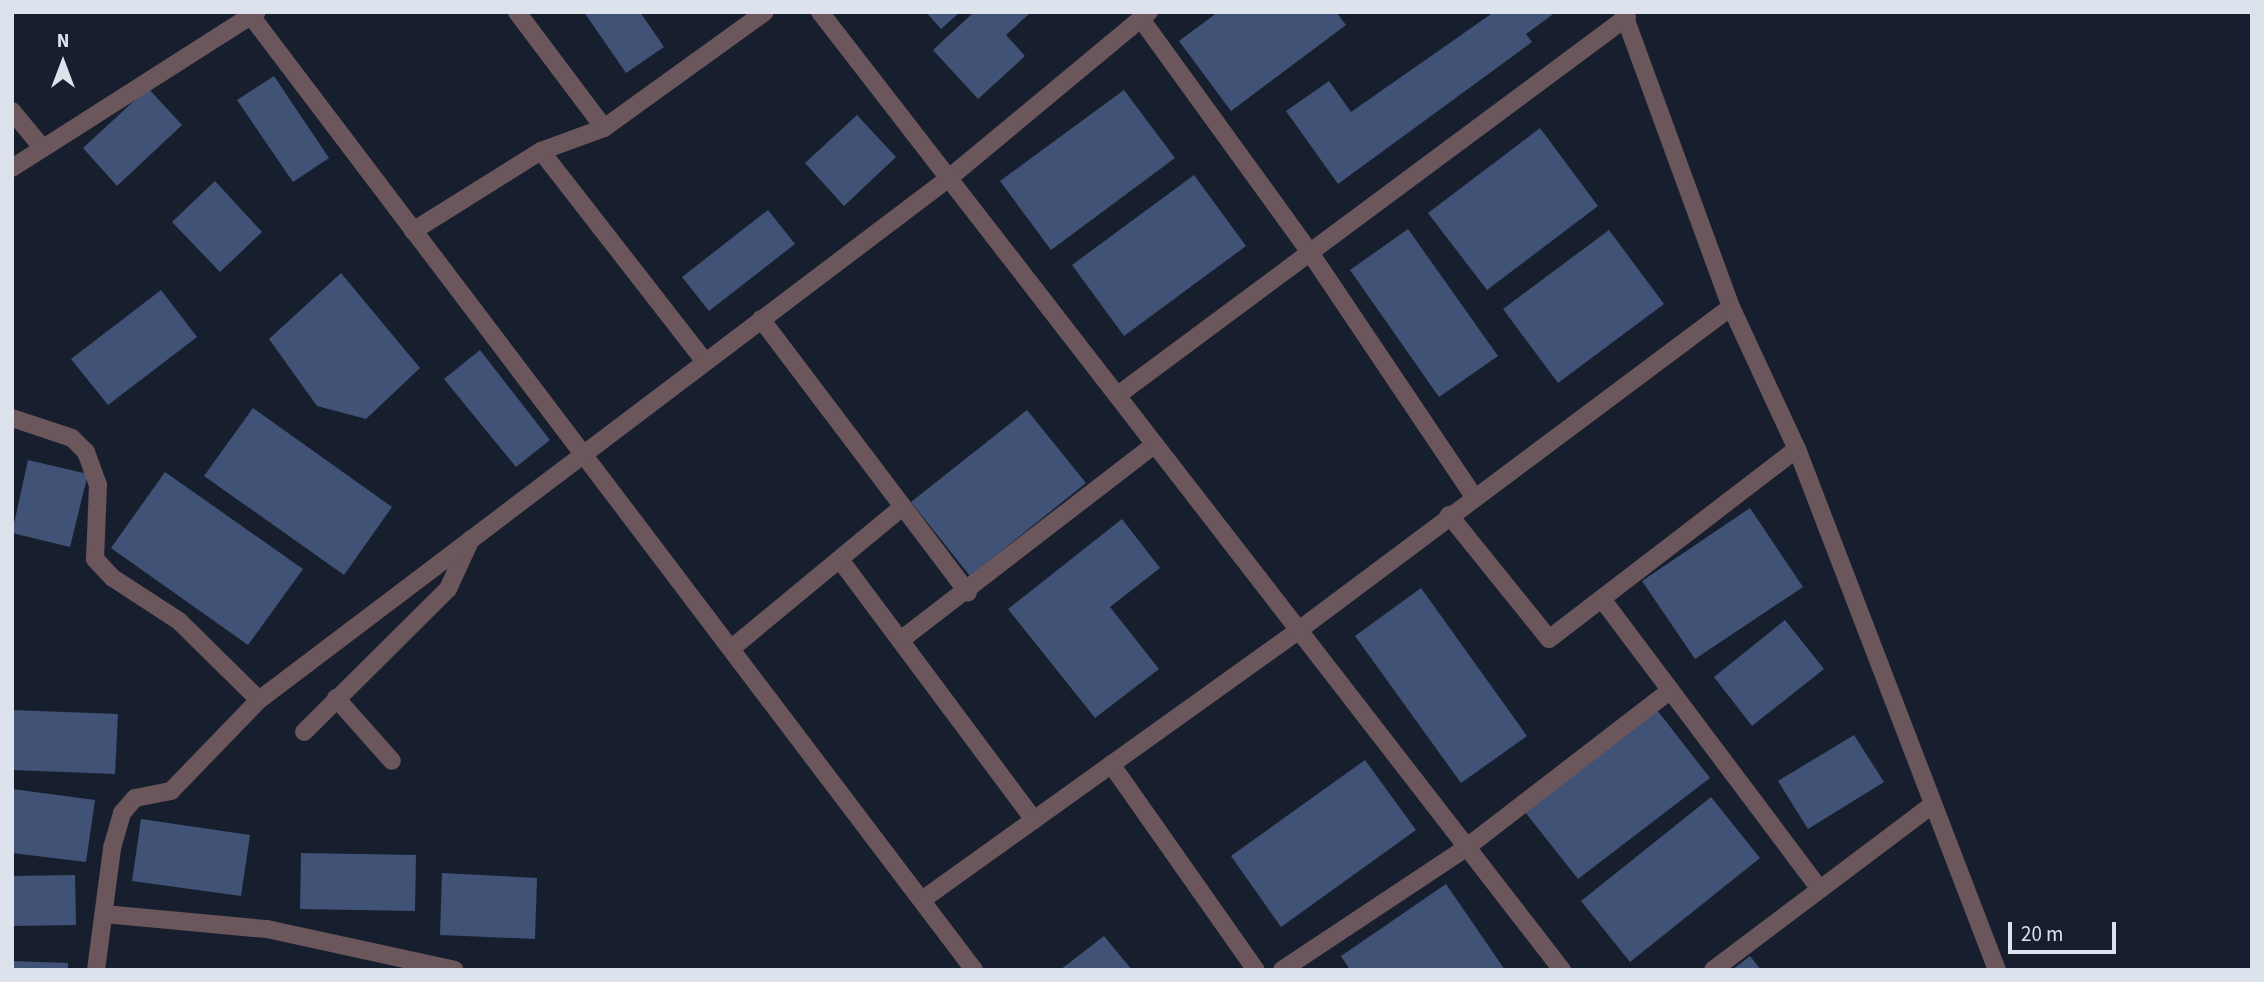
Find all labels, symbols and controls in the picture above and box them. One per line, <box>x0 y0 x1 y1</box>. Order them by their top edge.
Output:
north arrow <box>28 28 98 98</box>
text: N <box>57 28 69 55</box>
scale bar <box>2012 908 2120 952</box>
text: 20 m <box>2021 919 2063 949</box>

